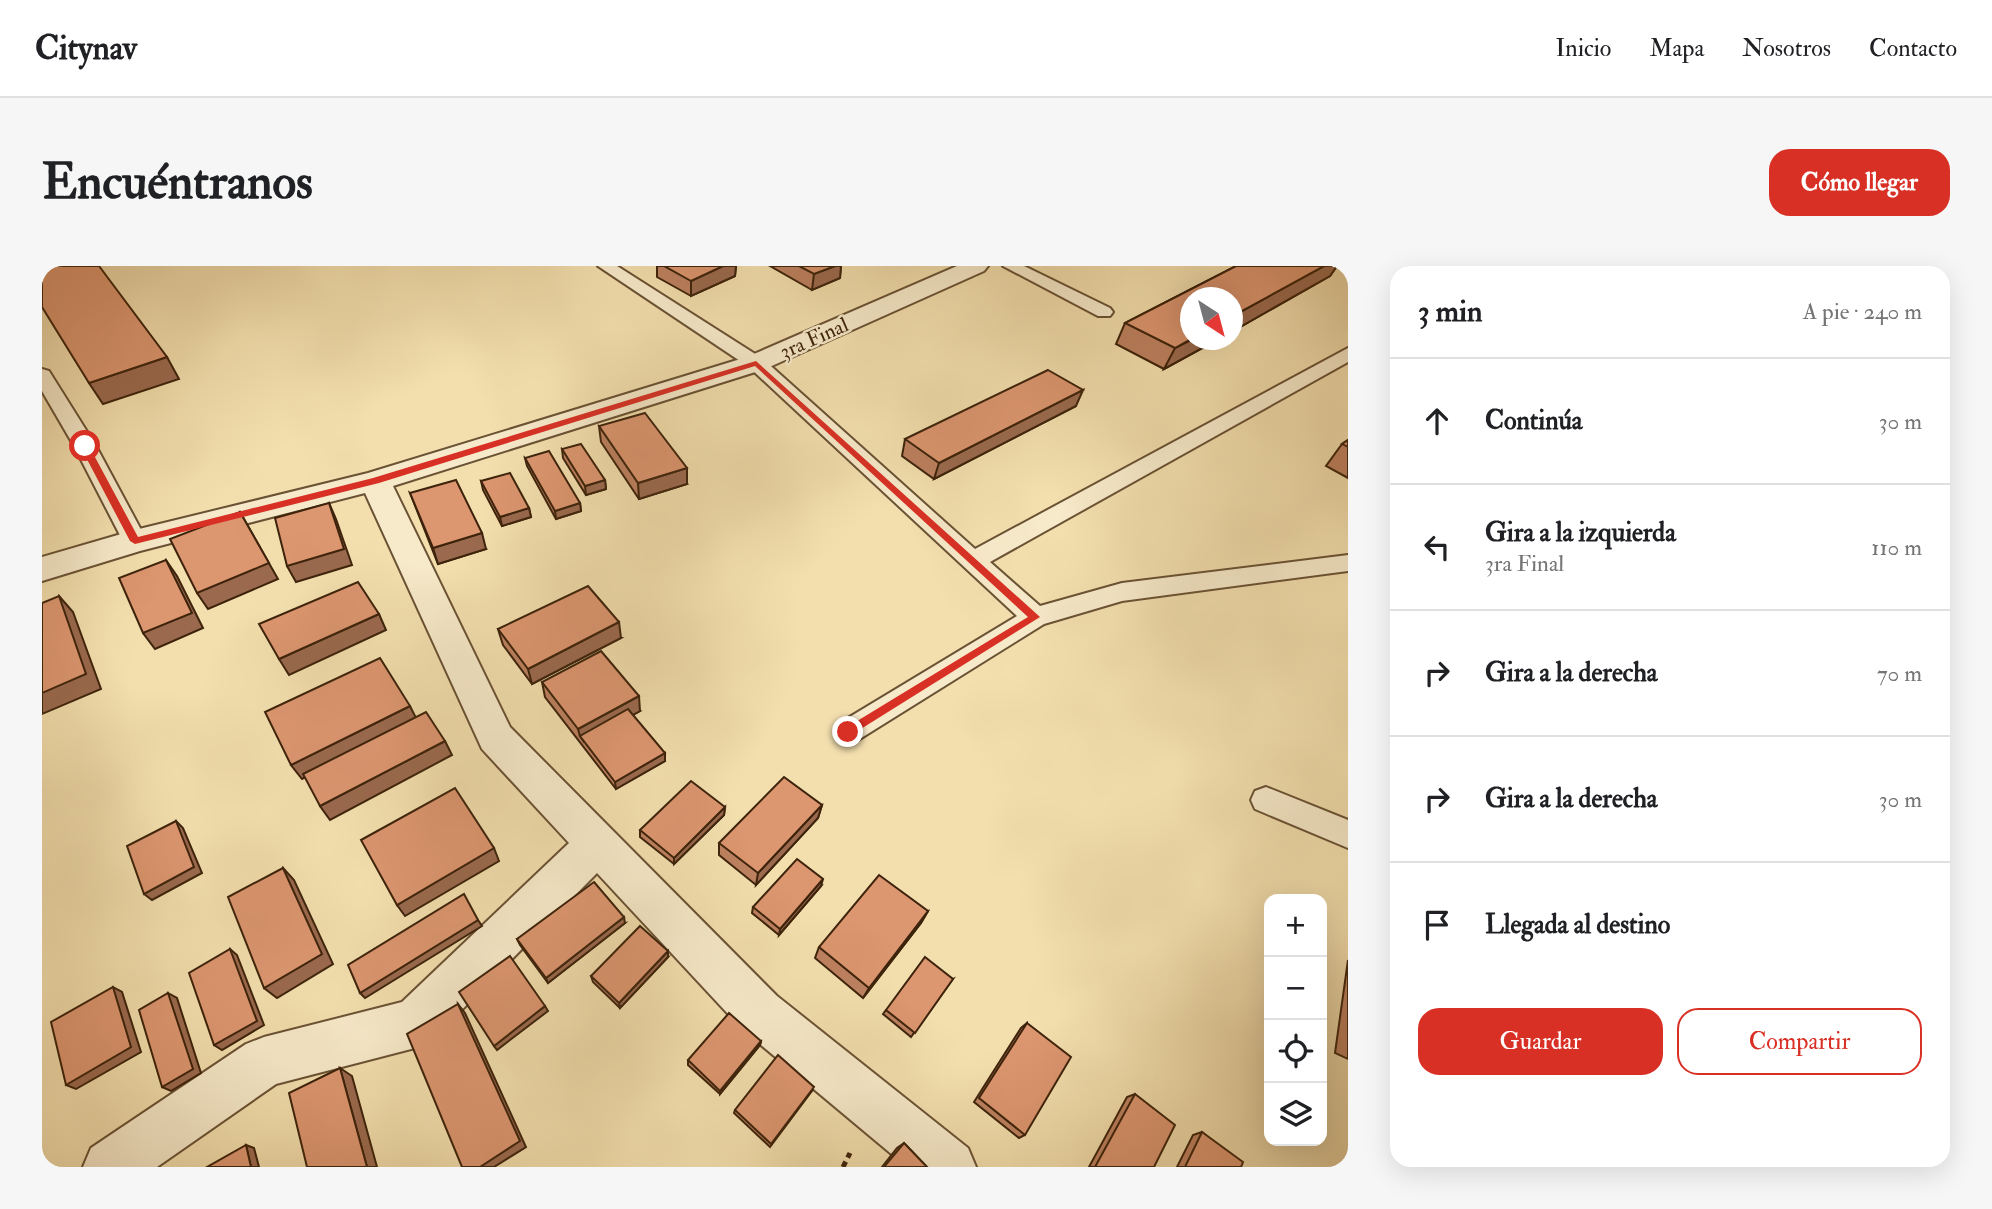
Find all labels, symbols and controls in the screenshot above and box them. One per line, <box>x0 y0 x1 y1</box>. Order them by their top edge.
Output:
text: Citynav <box>35 28 137 69</box>
text: Inicio <box>1556 33 1611 64</box>
text: Mapa <box>1649 33 1704 64</box>
text: Nosotros <box>1742 33 1831 64</box>
text: Contacto <box>1869 33 1957 64</box>
button: Cómo llegar <box>1769 149 1950 216</box>
text: Encuéntranos <box>42 152 313 213</box>
north arrow <box>1180 287 1243 350</box>
text: 3 min <box>1418 293 1483 330</box>
text: A pie · 240 m <box>1803 297 1922 326</box>
street label: 3ra Final <box>776 311 853 366</box>
icon: ahead <box>1418 402 1456 440</box>
text: Continúa <box>1485 405 1583 437</box>
text: 30 m <box>1879 407 1922 436</box>
route start <box>69 430 100 461</box>
text: Gira a la izquierda <box>1485 517 1676 549</box>
icon: left <box>1418 528 1456 566</box>
text: 110 m <box>1871 533 1922 562</box>
text: 3ra Final <box>1485 549 1564 578</box>
icon: right <box>1418 654 1456 692</box>
text: Gira a la derecha <box>1485 657 1658 689</box>
text: 70 m <box>1877 659 1922 688</box>
route end <box>832 716 863 747</box>
icon: right <box>1418 780 1456 818</box>
text: Gira a la derecha <box>1485 783 1658 815</box>
text: 30 m <box>1879 785 1922 814</box>
map controls <box>1264 894 1327 1146</box>
button: + <box>1264 894 1327 957</box>
icon: arrive <box>1418 906 1456 944</box>
text: Llegada al destino <box>1485 909 1670 941</box>
button: − <box>1264 957 1327 1020</box>
button: Guardar <box>1418 1008 1663 1075</box>
button: Compartir <box>1677 1008 1922 1075</box>
button: locate <box>1264 1020 1327 1083</box>
button: layers <box>1264 1083 1327 1146</box>

